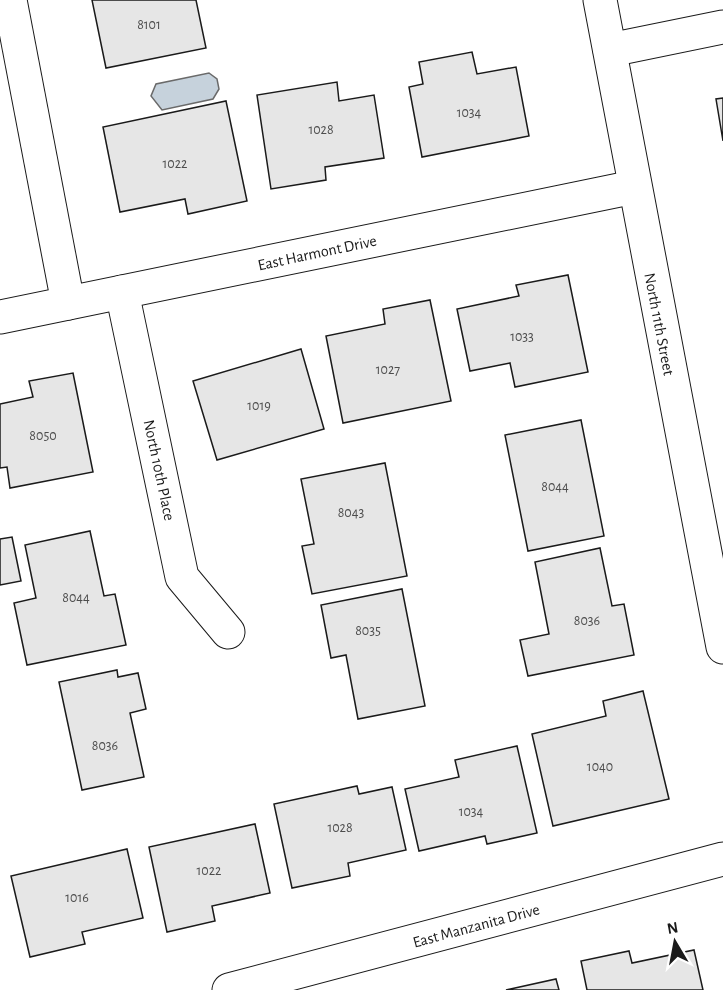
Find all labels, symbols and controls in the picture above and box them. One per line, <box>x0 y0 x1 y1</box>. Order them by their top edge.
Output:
house number: 8101 <box>137 18 161 32</box>
house number: 1034 <box>457 106 482 120</box>
house number: 1028 <box>308 123 334 137</box>
house number: 1022 <box>163 157 187 171</box>
street label: East Harmont Drive <box>256 233 378 273</box>
street label: North 11th Street <box>641 271 677 377</box>
house number: 1033 <box>510 330 534 344</box>
house number: 1027 <box>376 363 400 377</box>
house number: 1019 <box>247 399 271 413</box>
street label: North 10th Place <box>141 418 178 522</box>
house number: 8050 <box>29 429 57 443</box>
house number: 8044 <box>541 480 569 494</box>
house number: 8043 <box>338 506 364 520</box>
house number: 8044 <box>62 591 90 605</box>
house number: 8036 <box>574 614 600 628</box>
house number: 8035 <box>355 624 381 638</box>
house number: 8036 <box>92 739 118 753</box>
house number: 1040 <box>587 760 613 774</box>
house number: 1034 <box>459 805 484 819</box>
house number: 1028 <box>327 821 353 835</box>
house number: 1022 <box>197 864 221 878</box>
house number: 1016 <box>65 891 89 905</box>
street label: East Manzanita Drive <box>411 901 541 951</box>
north arrow <box>645 912 705 972</box>
text: N <box>666 919 679 937</box>

